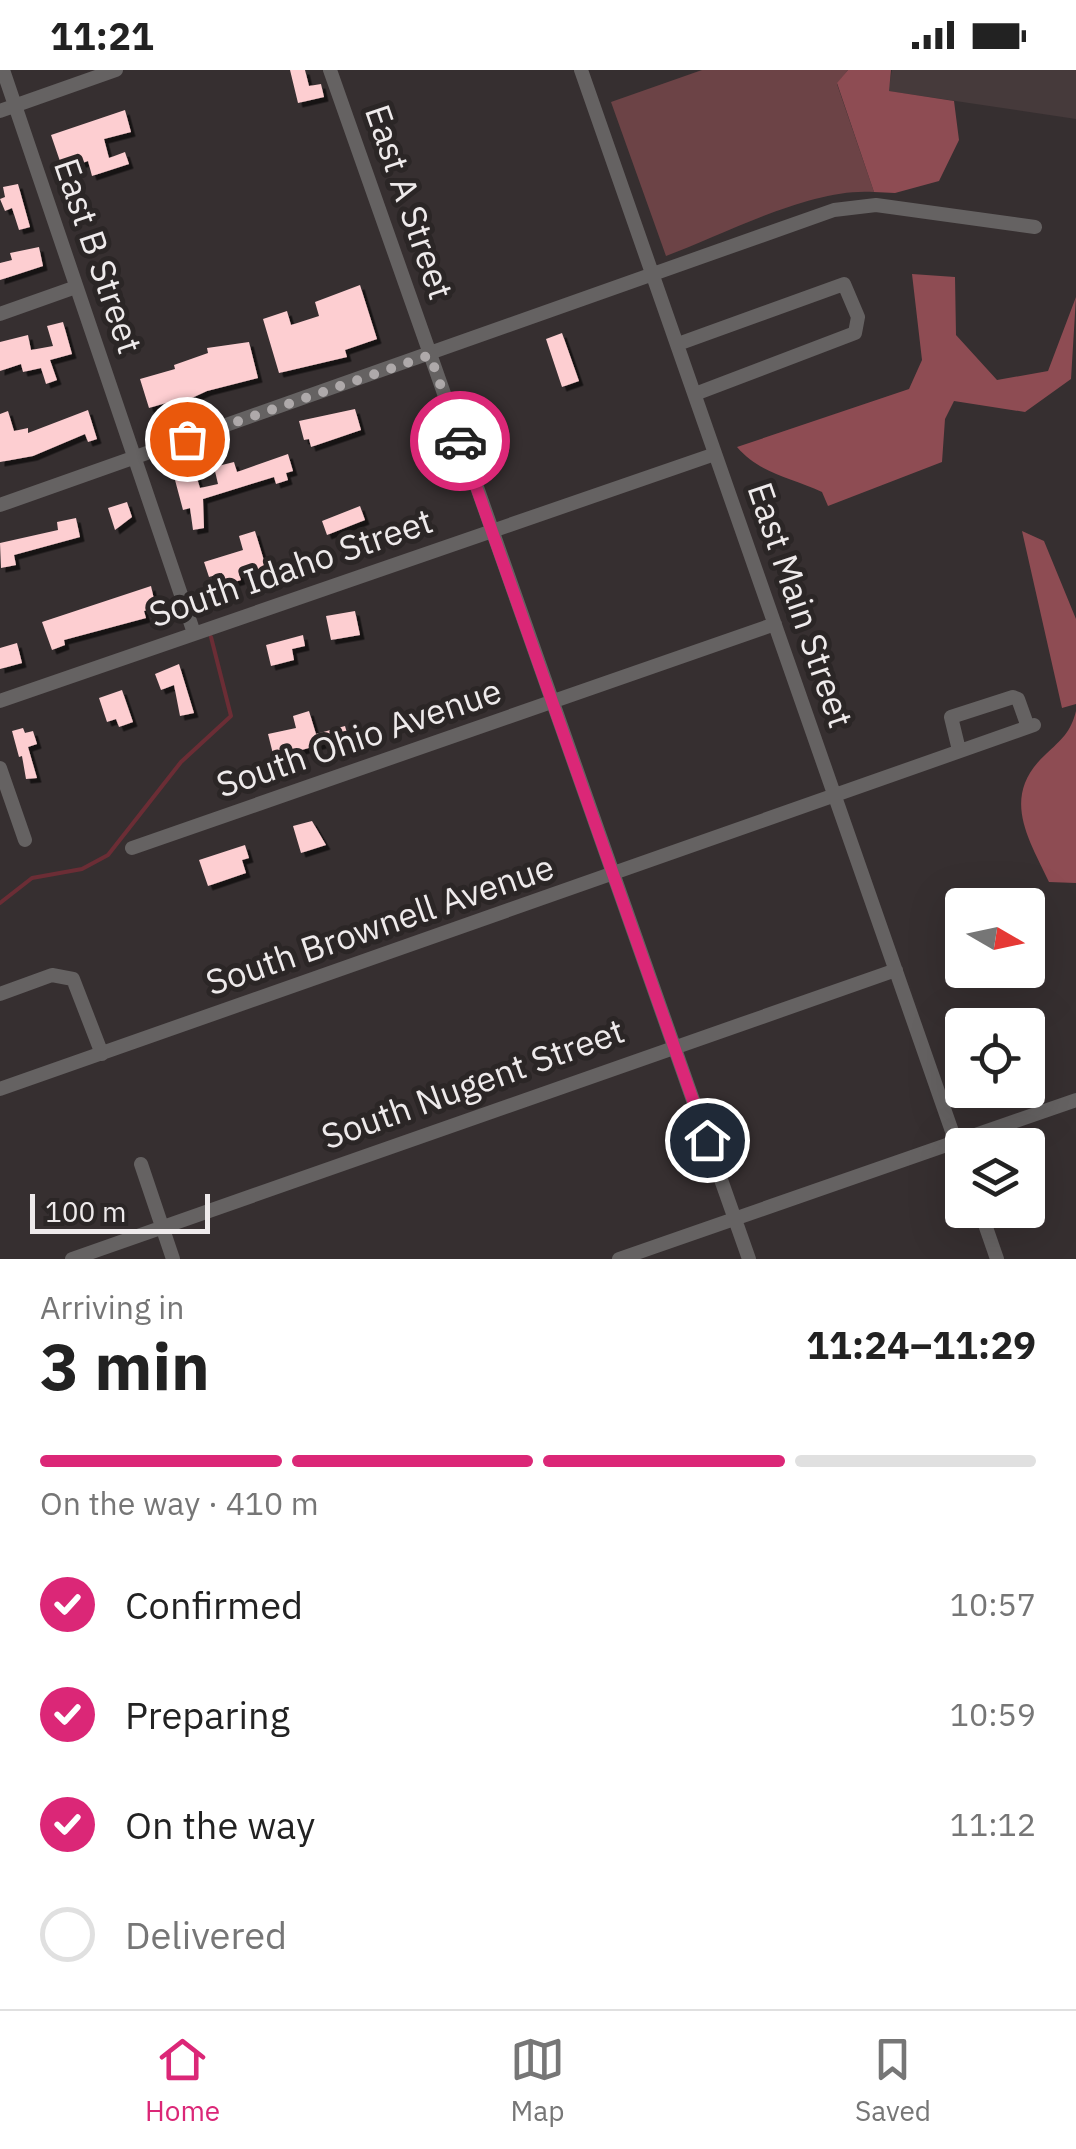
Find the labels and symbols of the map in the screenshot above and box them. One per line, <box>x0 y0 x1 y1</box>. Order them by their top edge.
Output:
street label: East A Street <box>355 98 465 305</box>
street label: East B Street <box>44 152 154 359</box>
courier <box>410 391 510 491</box>
pin <box>145 397 230 482</box>
street label: East Main Street <box>737 476 864 733</box>
street label: South Idaho Street <box>143 497 438 637</box>
street label: South Ohio Avenue <box>210 667 507 807</box>
street label: South Brownell Avenue <box>200 843 560 1005</box>
north arrow <box>945 888 1045 988</box>
street label: South Nugent Street <box>315 1007 630 1159</box>
pin <box>665 1098 750 1183</box>
scale bar <box>30 1189 210 1234</box>

